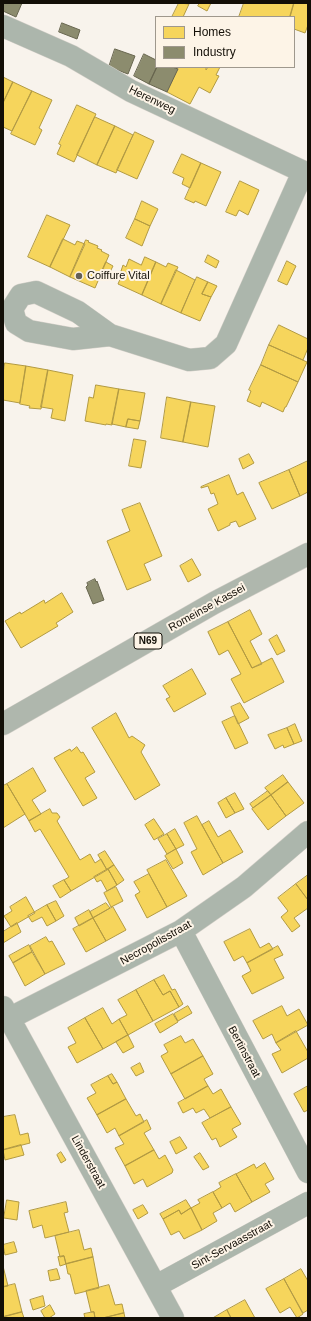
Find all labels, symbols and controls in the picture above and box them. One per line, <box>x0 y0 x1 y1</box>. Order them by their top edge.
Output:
legend <box>155 16 295 68</box>
text: Homes <box>193 25 231 39</box>
text: Industry <box>193 45 236 59</box>
street label: Herenweg <box>127 83 177 117</box>
place label: Coiffure Vital <box>87 269 150 283</box>
marker: Coiffure Vital <box>74 271 84 281</box>
street label: Romeinse Kassei <box>166 581 248 635</box>
road number: N69 <box>134 633 162 649</box>
street label: Necropolisstraat <box>118 918 194 968</box>
street label: Bertinstraat <box>225 1024 263 1080</box>
street label: Linderstraat <box>68 1133 108 1191</box>
street label: Sint-Servaasstraat <box>189 1217 275 1273</box>

